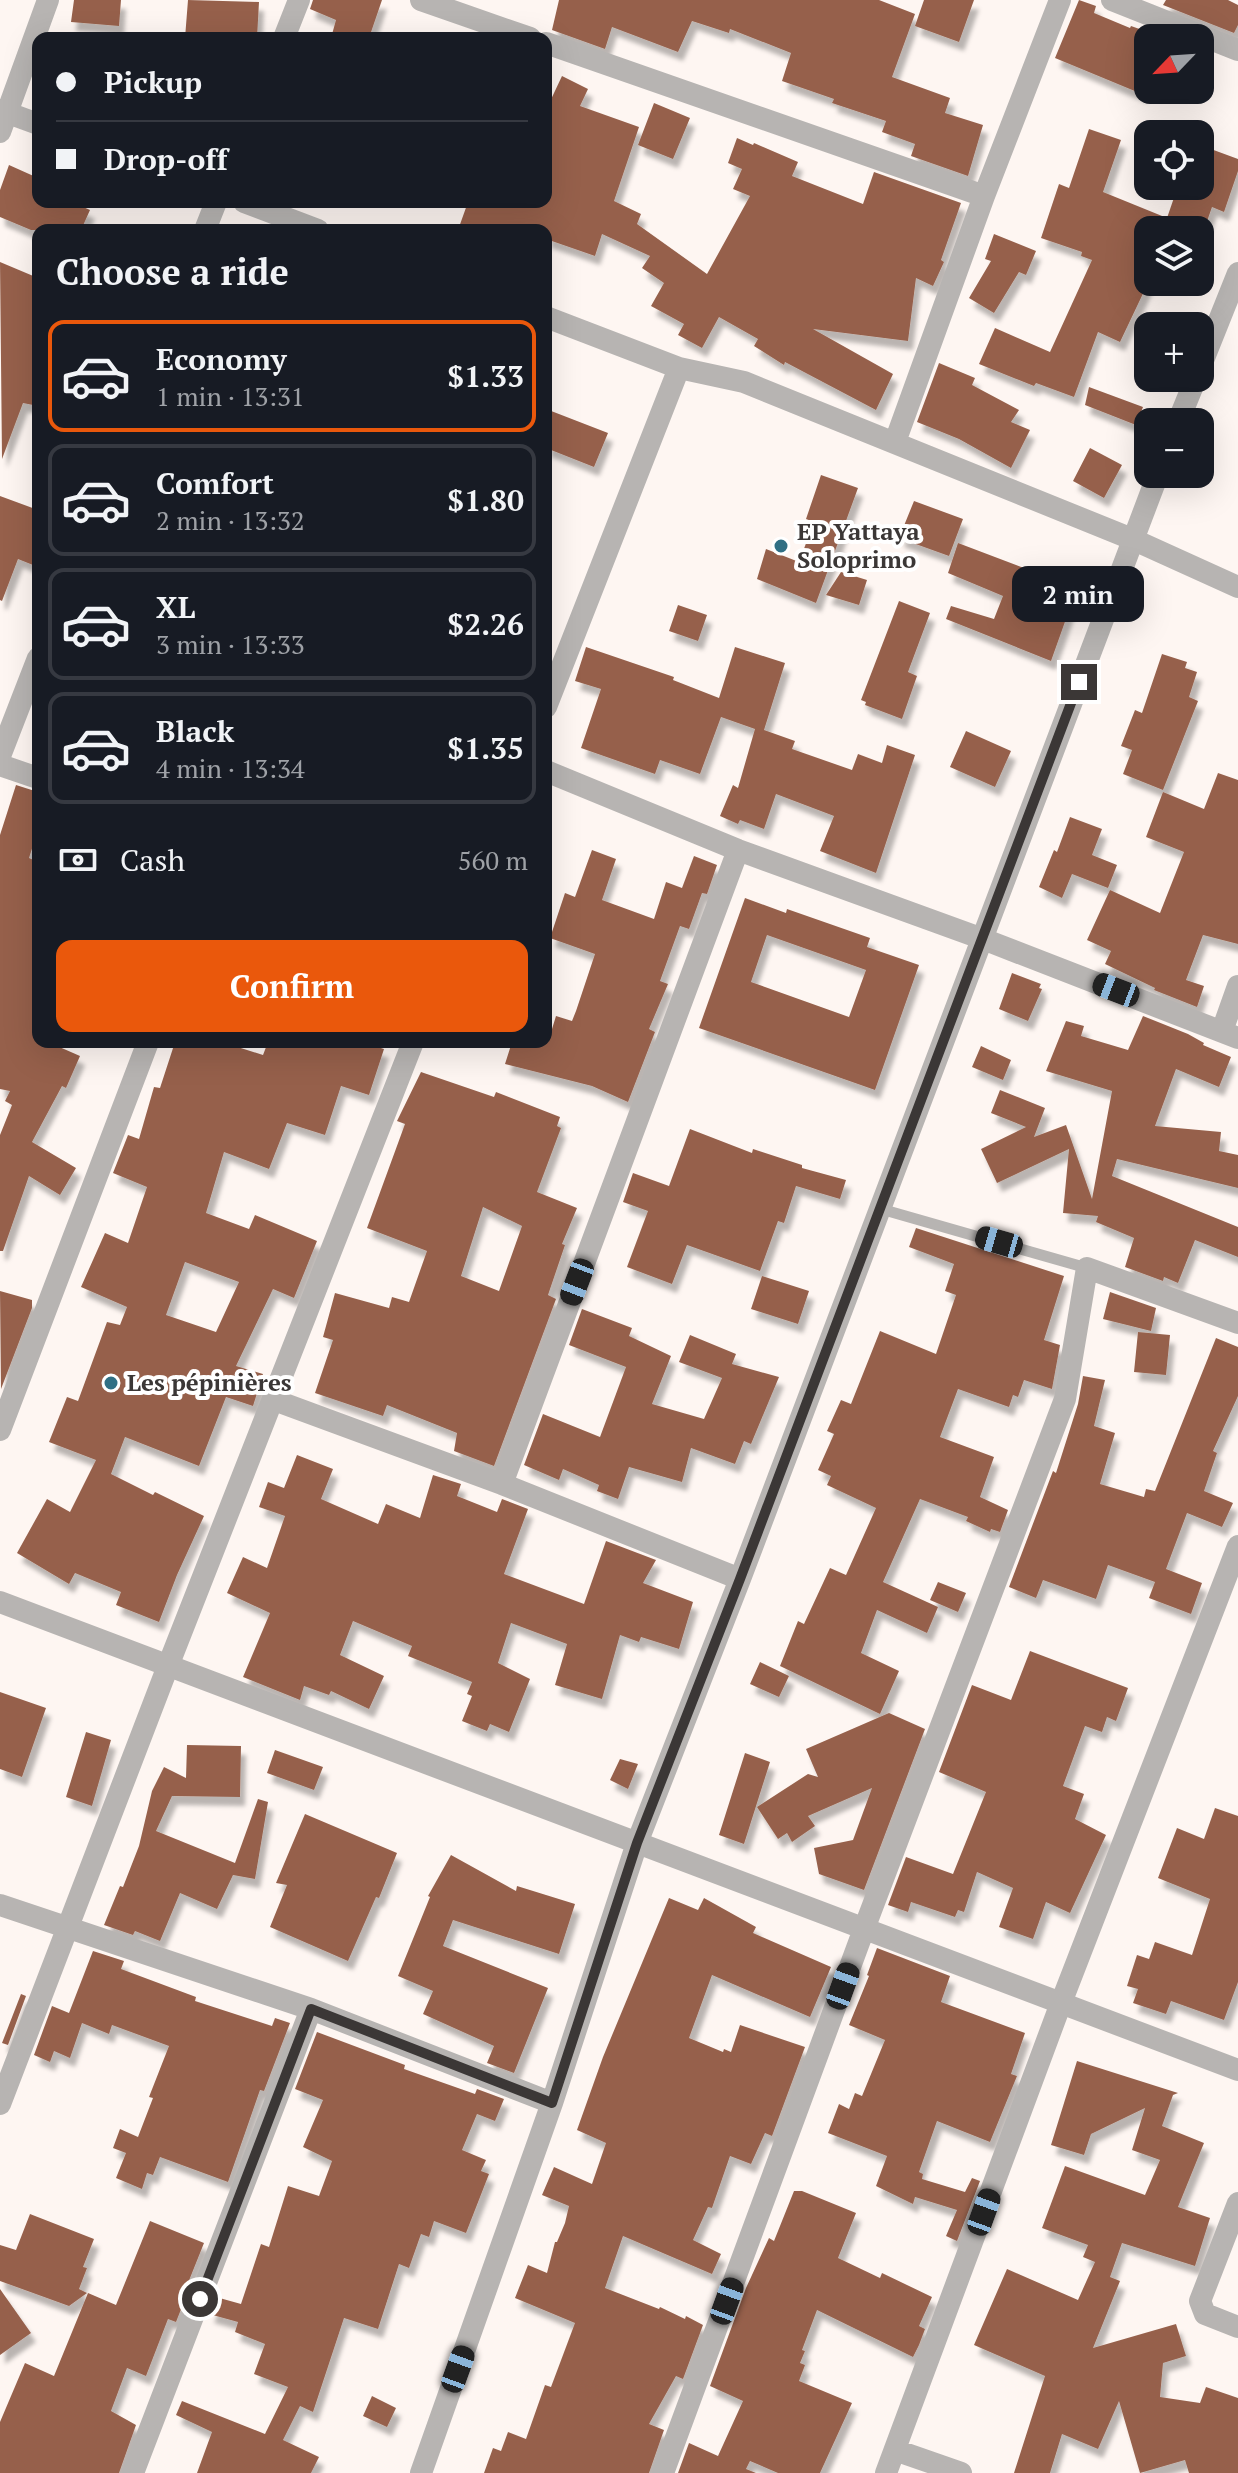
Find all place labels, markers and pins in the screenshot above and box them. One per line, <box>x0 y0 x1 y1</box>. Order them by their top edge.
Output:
place label: EP Yattaya Soloprimo <box>797 515 920 575</box>
marker: EP Yattaya Soloprimo <box>772 537 790 555</box>
place label: Les pépinières <box>127 1366 292 1398</box>
marker: Les pépinières <box>102 1374 120 1392</box>

